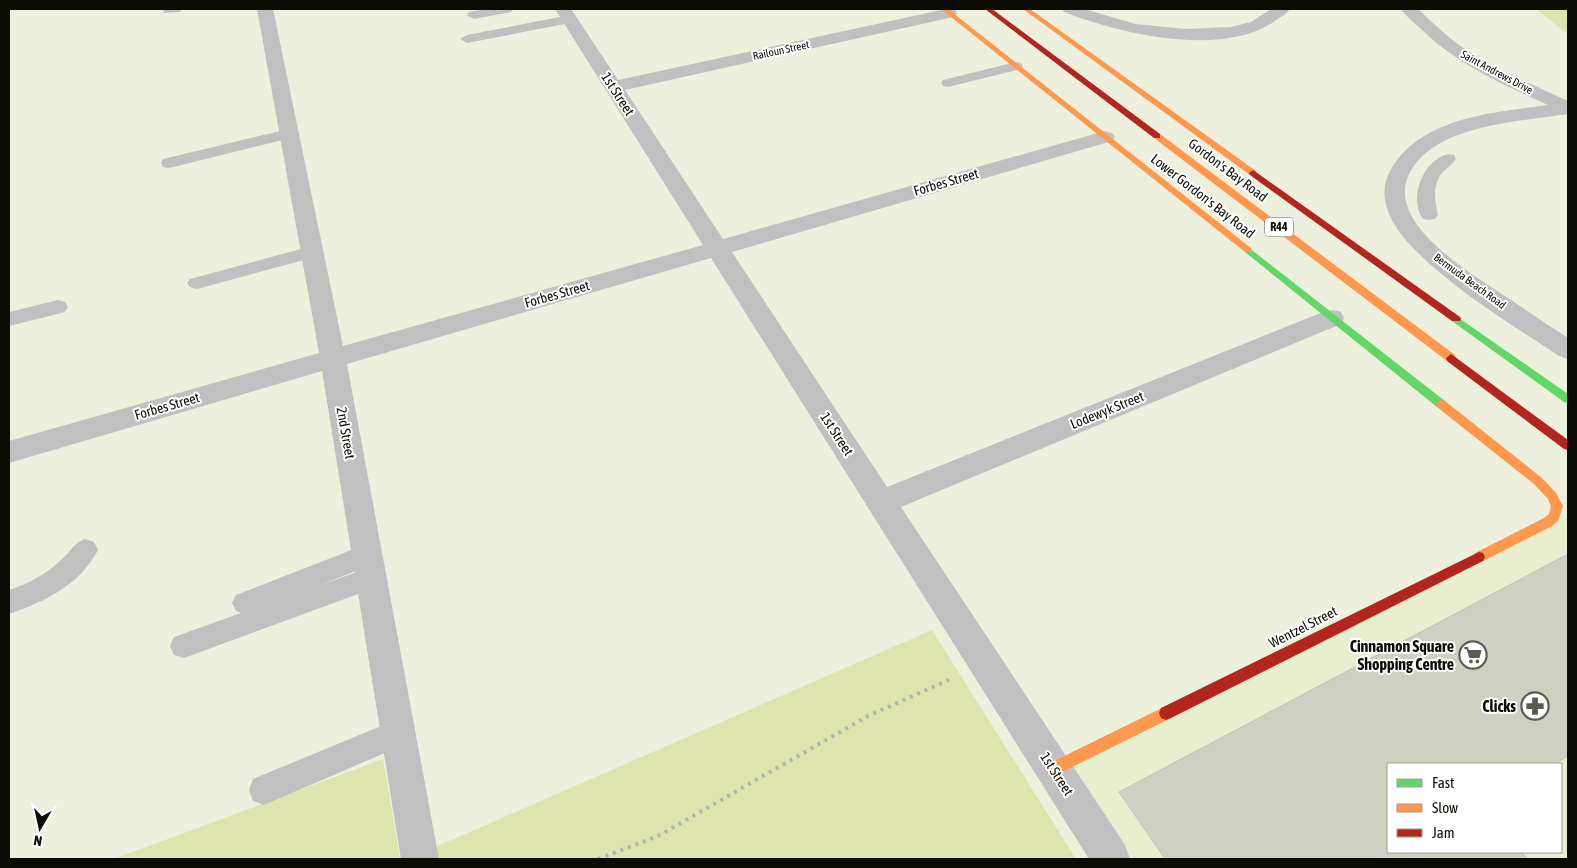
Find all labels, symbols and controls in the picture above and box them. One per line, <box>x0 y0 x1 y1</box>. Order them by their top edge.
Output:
street label: Railoun Street <box>752 38 810 62</box>
street label: Saint Andrews Drive <box>1459 48 1535 96</box>
street label: 1st Street <box>598 69 638 119</box>
street label: Gordon's Bay Road <box>1185 135 1271 205</box>
street label: Lower Gordon's Bay Road <box>1148 151 1258 241</box>
street label: Forbes Street <box>912 165 980 199</box>
road number: R44 <box>1265 218 1293 236</box>
street label: Bermuda Beach Road <box>1432 251 1508 311</box>
street label: Forbes Street <box>523 277 591 311</box>
street label: Lodewyk Street <box>1068 388 1146 432</box>
street label: Forbes Street <box>133 389 201 423</box>
street label: 2nd Street <box>334 406 358 460</box>
street label: 1st Street <box>817 409 857 459</box>
street label: Wentzel Street <box>1266 603 1340 651</box>
place label: Cinnamon Square Shopping Centre <box>1350 637 1454 673</box>
supermarket icon: Cinnamon Square Shopping Centre <box>1458 640 1488 670</box>
pharmacy icon: Clicks <box>1520 691 1550 721</box>
place label: Clicks <box>1482 697 1516 715</box>
street label: 1st Street <box>1037 749 1077 799</box>
legend <box>1387 763 1562 853</box>
text: Fast <box>1432 774 1454 791</box>
text: Slow <box>1432 799 1458 816</box>
north arrow <box>15 803 65 853</box>
text: Jam <box>1432 824 1455 841</box>
text: N <box>33 832 43 849</box>

